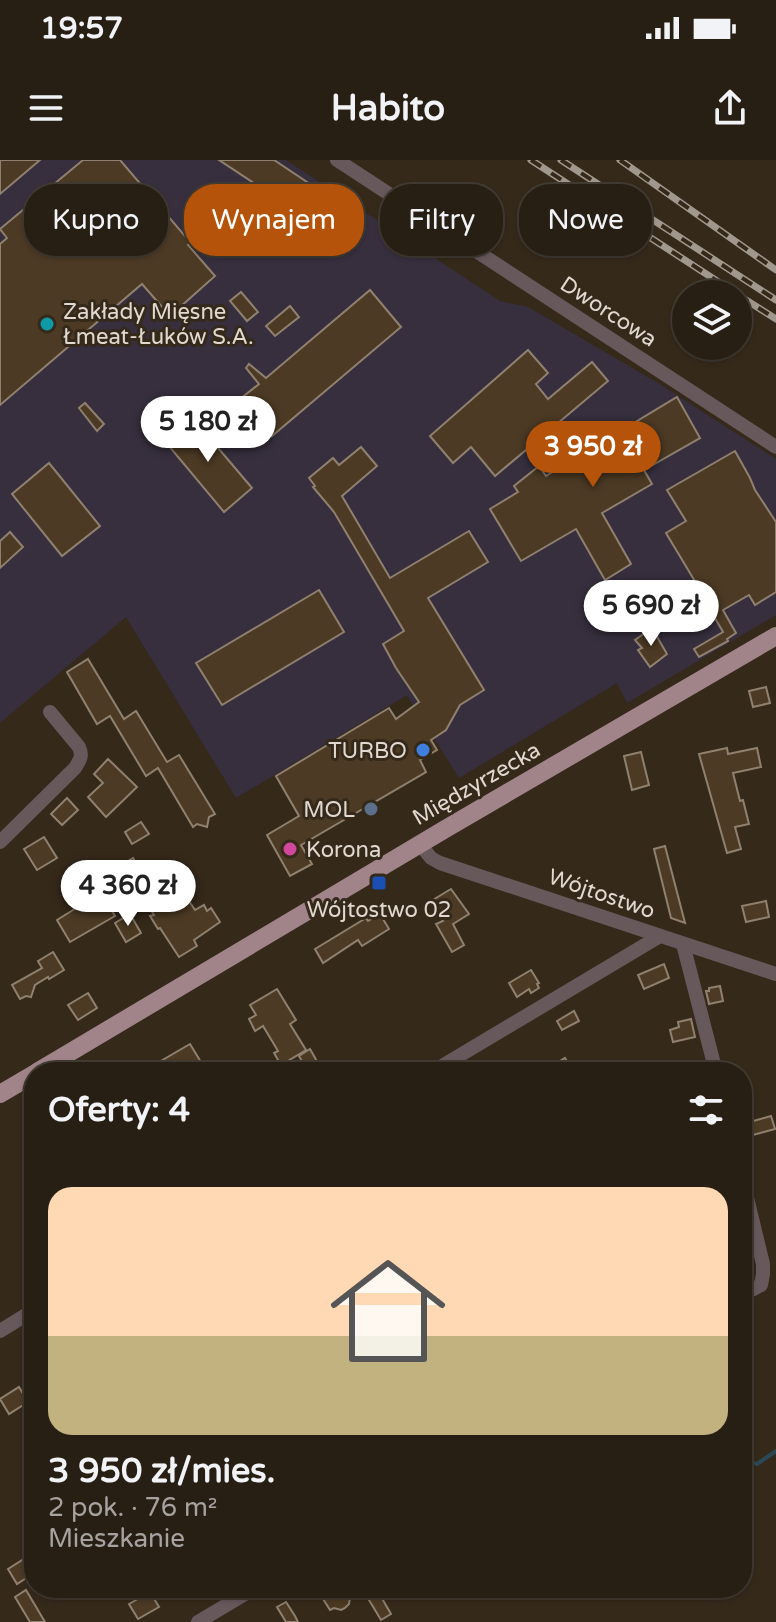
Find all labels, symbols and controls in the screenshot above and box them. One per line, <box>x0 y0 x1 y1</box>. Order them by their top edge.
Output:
text: 19:57 <box>40 10 123 47</box>
icon: menu <box>24 86 68 130</box>
icon: share <box>708 86 752 130</box>
text: Habito <box>331 87 445 130</box>
chip: Kupno <box>24 184 168 256</box>
chip: Wynajem <box>184 184 364 256</box>
chip: Filtry <box>380 184 503 256</box>
chip: Nowe <box>519 184 652 256</box>
street label: Dworcowa <box>555 271 662 353</box>
map controls <box>672 280 752 360</box>
button: layers <box>672 280 752 360</box>
place label: Zakłady Mięsne Łmeat-Łuków S.A. <box>63 299 254 350</box>
marker: Zakłady Mięsne Łmeat-Łuków S.A. <box>38 315 56 333</box>
pin: 5 180 zł <box>125 396 291 464</box>
text: 5 180 zł <box>159 406 257 437</box>
pin: 3 950 zł <box>510 421 676 489</box>
text: 3 950 zł <box>544 431 642 462</box>
pin: 5 690 zł <box>568 580 734 648</box>
text: 5 690 zł <box>602 590 700 621</box>
street label: Międzyrzecka <box>408 737 545 831</box>
place label: TURBO <box>328 738 407 764</box>
marker: TURBO <box>414 741 432 759</box>
place label: MOL <box>303 797 355 823</box>
marker: MOL <box>362 800 380 818</box>
place label: Korona <box>306 837 381 863</box>
marker: Korona <box>281 840 299 858</box>
pin: 4 360 zł <box>45 860 211 928</box>
street label: Wójtostwo <box>545 864 659 924</box>
text: 4 360 zł <box>79 870 177 901</box>
marker: Wójtostwo 02 <box>370 874 388 892</box>
place label: Wójtostwo 02 <box>307 897 451 923</box>
icon: filters <box>684 1088 728 1132</box>
text: Oferty: 4 <box>48 1090 190 1131</box>
icon: home <box>316 1239 460 1383</box>
text: 3 950 zł/mies. <box>48 1451 275 1492</box>
text: 2 pok. · 76 m² <box>48 1492 217 1523</box>
text: Mieszkanie <box>48 1523 185 1554</box>

